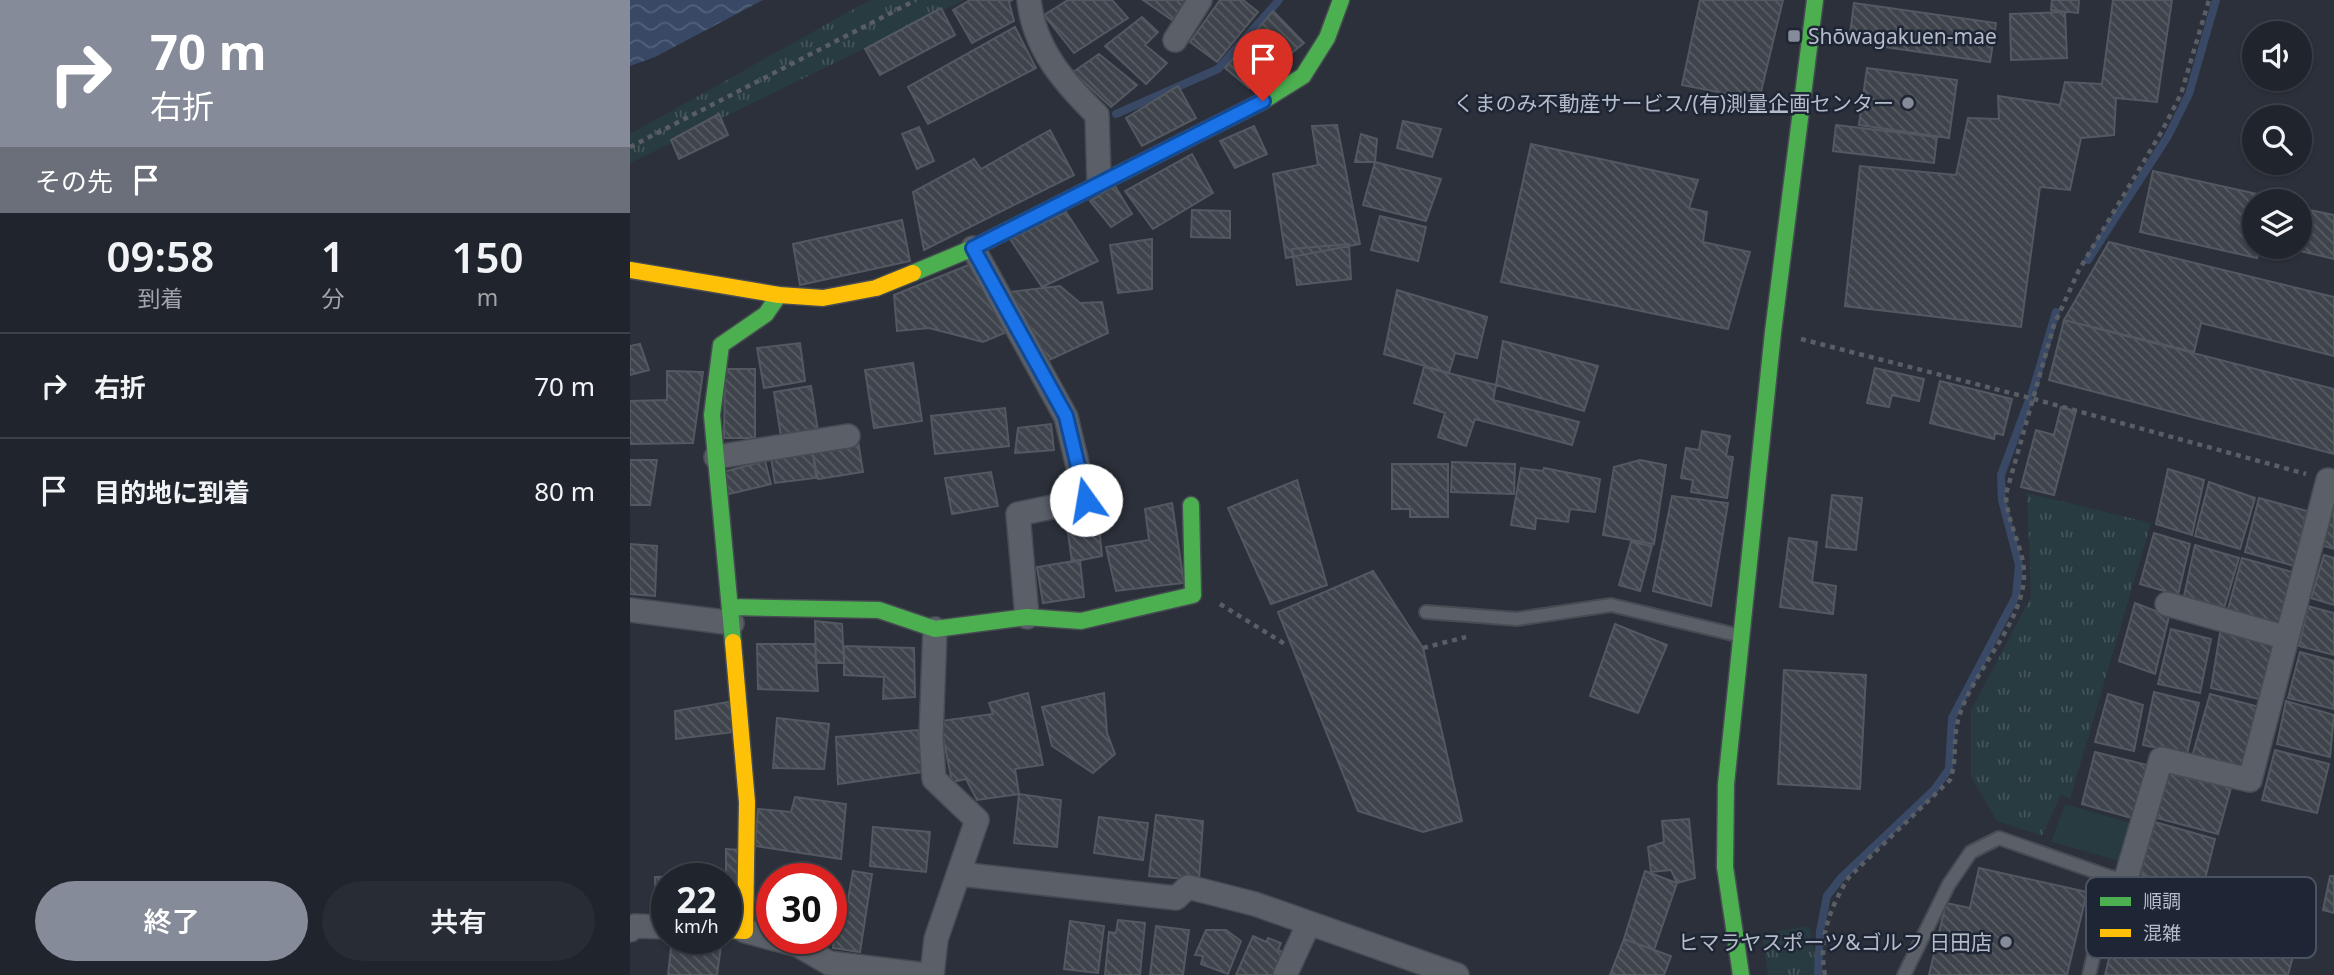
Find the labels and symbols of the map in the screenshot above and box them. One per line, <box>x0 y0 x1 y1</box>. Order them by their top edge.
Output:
place label: Shōwagakuen-mae <box>1808 22 1997 50</box>
marker: Shōwagakuen-mae <box>1786 28 1802 44</box>
pin <box>1233 29 1293 101</box>
place label: くまのみ不動産サービス/(有)測量企画センター <box>1454 89 1894 117</box>
marker: くまのみ不動産サービス/(有)測量企画センター <box>1900 95 1916 111</box>
position arrow <box>1049 463 1123 537</box>
speed limit sign: 30 <box>756 863 847 954</box>
legend <box>2086 877 2316 958</box>
text: 順調 <box>2143 888 2181 914</box>
text: 混雑 <box>2143 920 2181 946</box>
place label: ヒマラヤスポーツ&ゴルフ 日田店 <box>1678 928 1992 956</box>
marker: ヒマラヤスポーツ&ゴルフ 日田店 <box>1998 934 2014 950</box>

